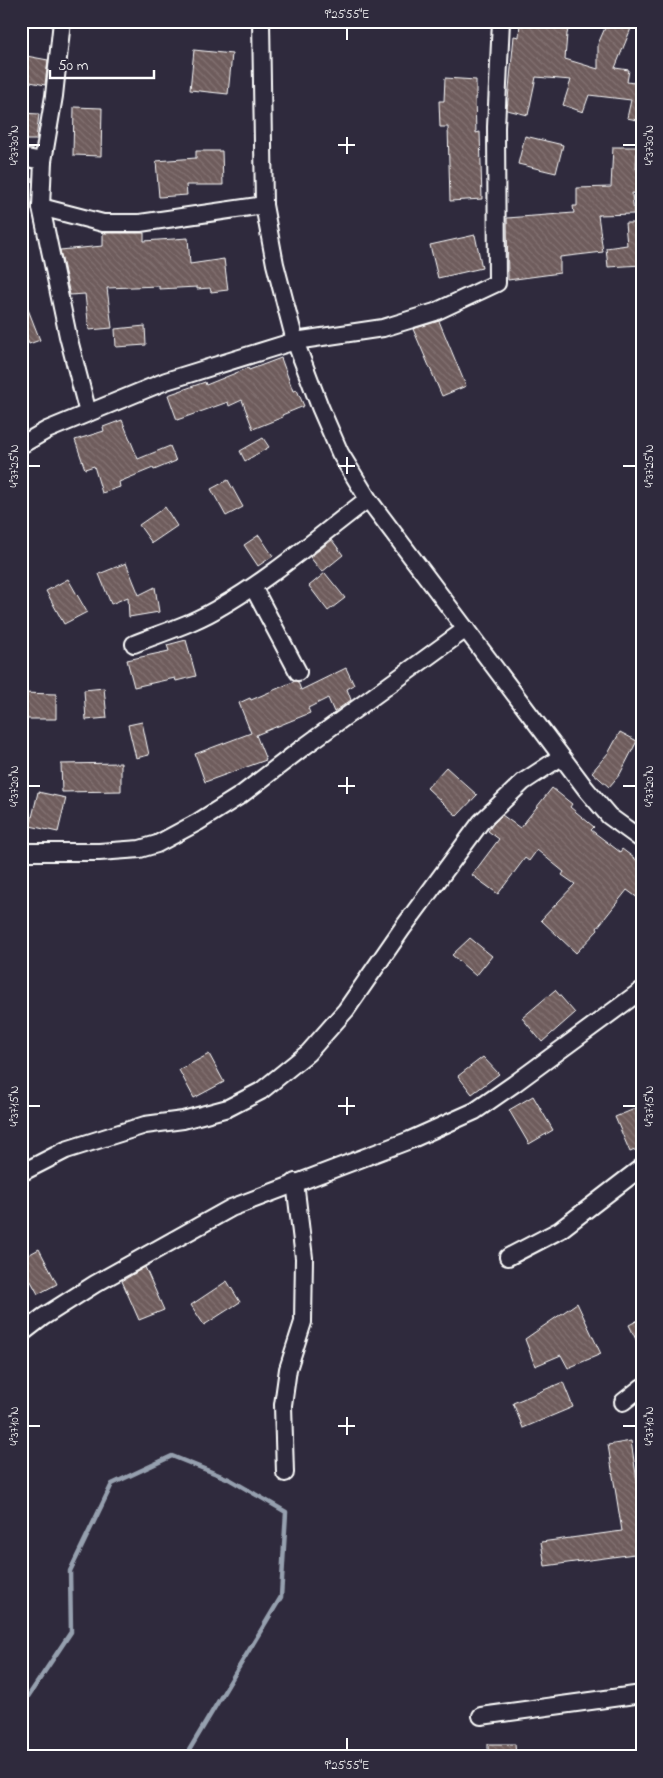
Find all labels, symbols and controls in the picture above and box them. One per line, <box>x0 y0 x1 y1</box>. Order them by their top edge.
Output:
text: 9°25'55"E <box>325 6 369 24</box>
scale bar <box>50 48 154 80</box>
text: 50 m <box>58 55 89 77</box>
text: 4°37'30"N <box>6 125 24 165</box>
text: 4°37'30"N <box>641 125 659 165</box>
text: 4°37'25"N <box>6 444 24 488</box>
text: 4°37'25"N <box>641 444 659 488</box>
text: 4°37'20"N <box>6 765 24 807</box>
text: 4°37'20"N <box>641 765 659 807</box>
text: 4°37'15"N <box>6 1086 24 1126</box>
text: 4°37'15"N <box>641 1086 659 1126</box>
text: 4°37'10"N <box>6 1406 24 1446</box>
text: 4°37'10"N <box>641 1406 659 1446</box>
text: 9°25'55"E <box>325 1757 369 1775</box>

